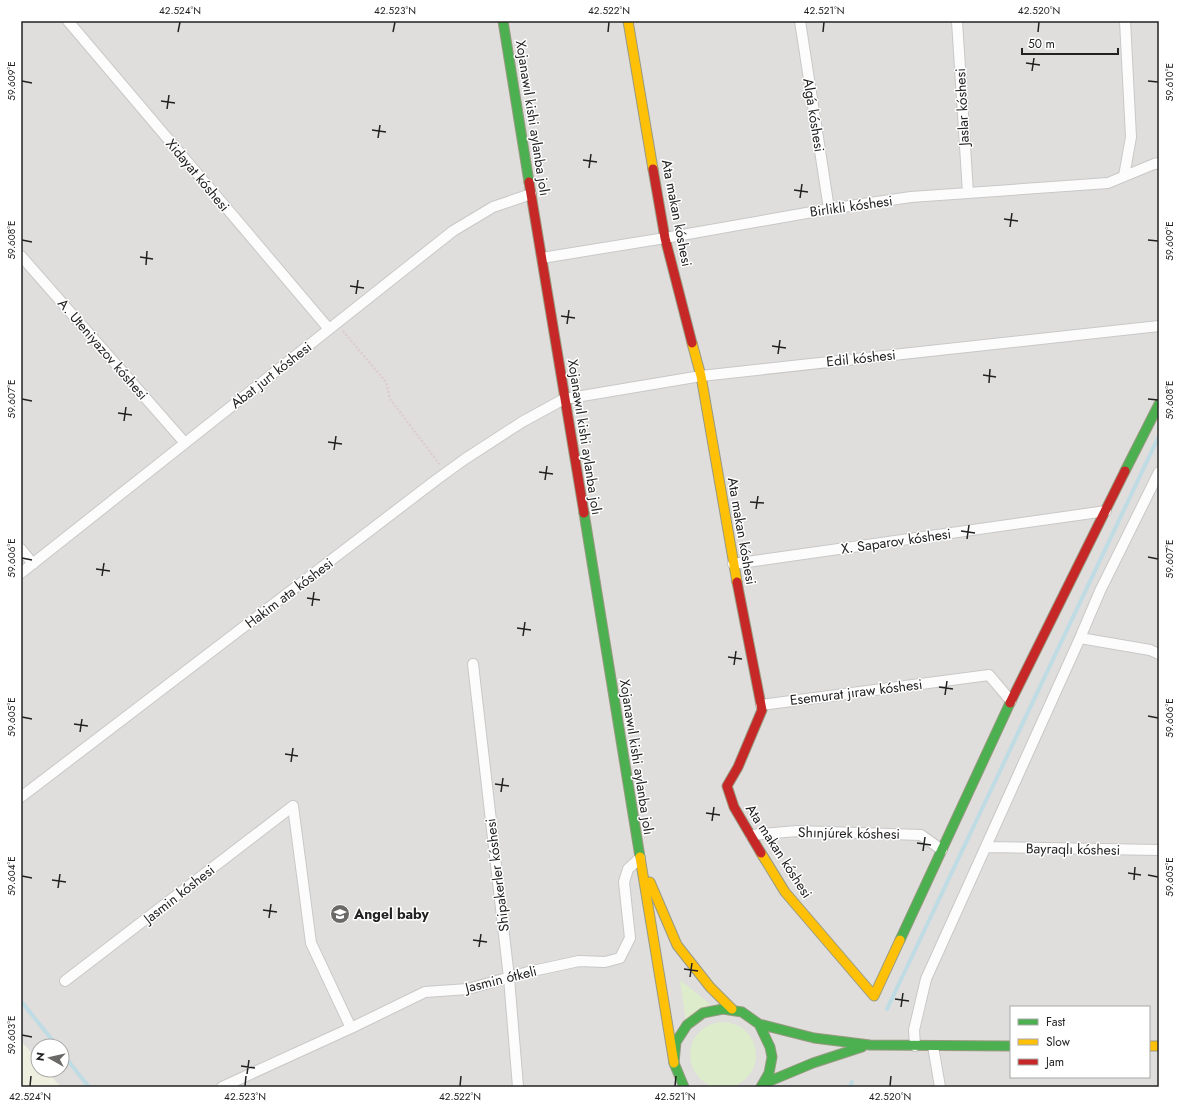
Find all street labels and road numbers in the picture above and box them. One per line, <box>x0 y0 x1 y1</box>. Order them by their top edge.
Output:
street label: Xojanawıl kishi aylanba jolı <box>511 39 555 197</box>
street label: Jaslar kóshesi <box>950 68 974 148</box>
street label: Alǵa kóshesi <box>798 77 830 153</box>
street label: Xidayat kóshesi <box>162 134 234 216</box>
street label: Ata makan kóshesi <box>657 158 697 268</box>
street label: Birlikli kóshesi <box>808 190 894 222</box>
street label: A. Uteniyazov kóshesi <box>53 294 153 404</box>
street label: Abat jurt kóshesi <box>226 337 316 413</box>
street label: Edil kóshesi <box>825 344 897 372</box>
street label: Xojanawıl kishi aylanba jolı <box>563 358 607 516</box>
street label: Ata makan kóshesi <box>723 476 761 586</box>
street label: X. Saparov kóshesi <box>840 523 952 559</box>
street label: Hakim ata kóshesi <box>241 553 337 633</box>
street label: Esemurat jıraw kóshesi <box>789 674 923 710</box>
street label: Xojanawıl kishi aylanba jolı <box>615 678 659 836</box>
street label: Ata makan kóshesi <box>741 800 817 902</box>
street label: Shipakerler kóshesi <box>480 817 514 933</box>
street label: Shınjúrek kóshesi <box>798 822 900 844</box>
street label: Bayraqlı kóshesi <box>1026 838 1120 860</box>
street label: Jasmin kóshesi <box>138 860 219 929</box>
street label: Jasmin ótkeli <box>461 960 539 998</box>

